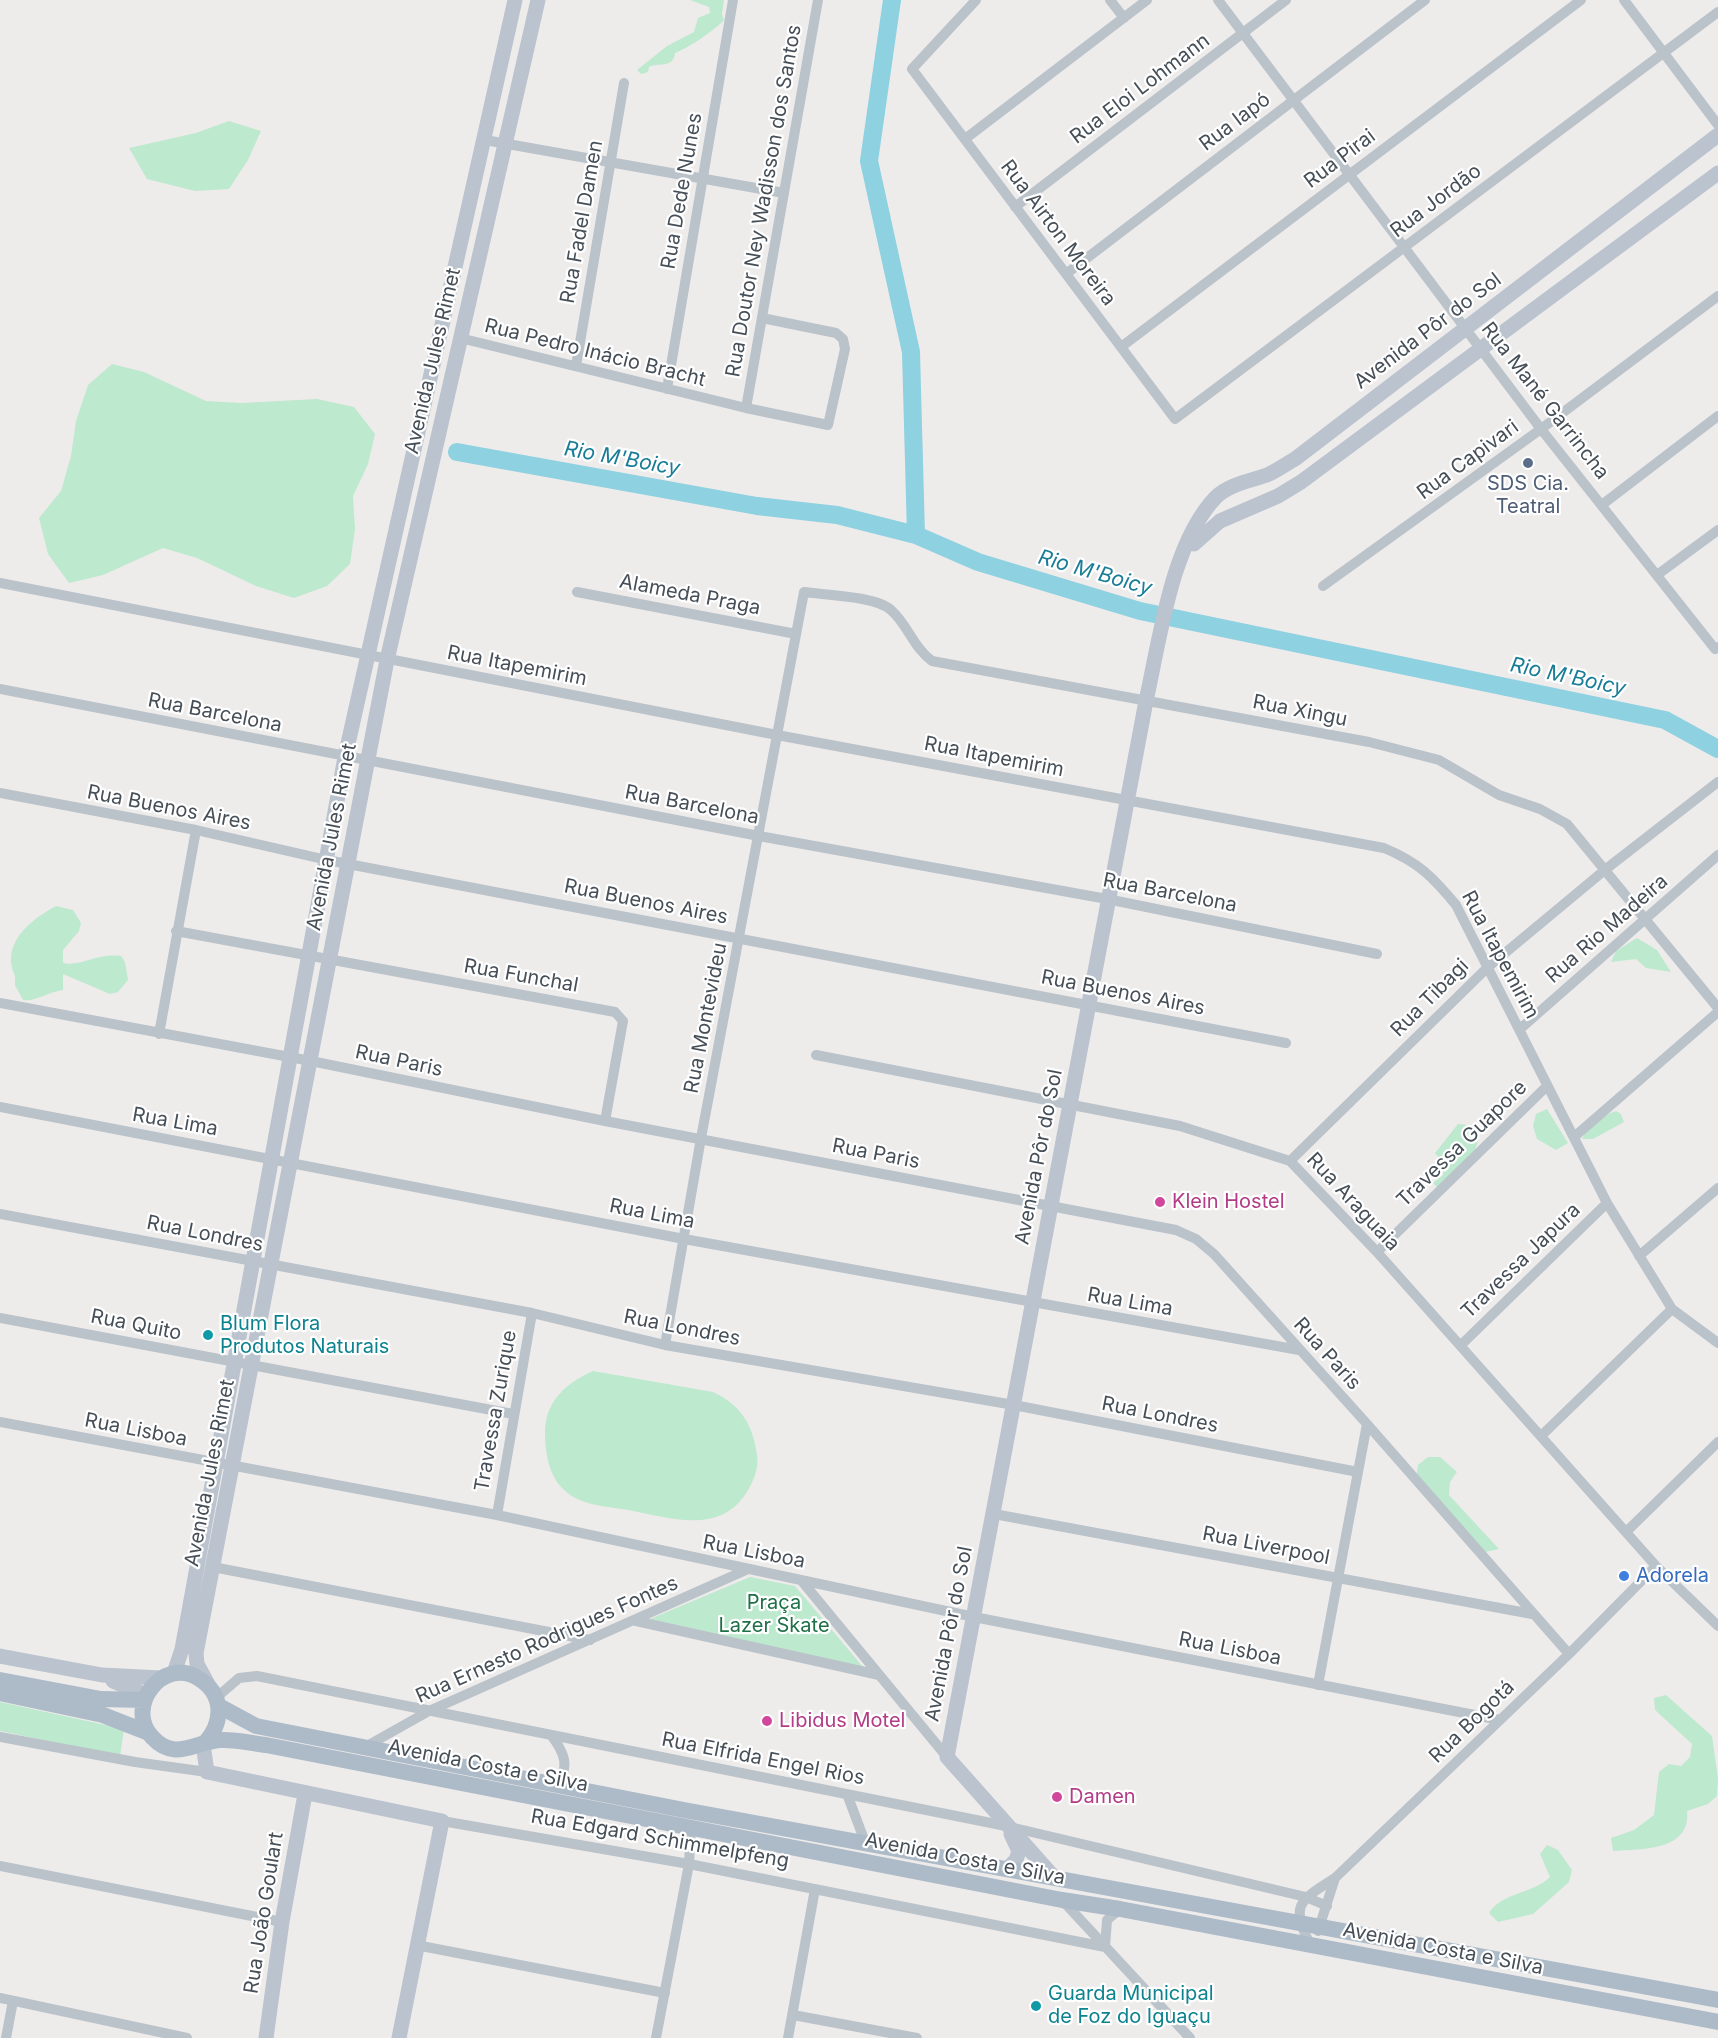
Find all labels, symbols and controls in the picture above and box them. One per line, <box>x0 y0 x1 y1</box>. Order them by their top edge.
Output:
street label: Rua Doutor Ney Wadisson dos Santos <box>721 23 807 379</box>
street label: Rua Eloi Lohmann <box>1066 29 1214 149</box>
street label: Rua Iapó <box>1195 88 1275 156</box>
street label: Rua Dede Nunes <box>656 111 708 271</box>
street label: Rua Pirai <box>1300 125 1380 193</box>
street label: Rua Fadel Damen <box>556 139 608 305</box>
street label: Rua Airton Moreira <box>995 155 1121 311</box>
street label: Rua Jordão <box>1386 159 1486 243</box>
street label: Avenida Jules Rimet <box>400 266 466 456</box>
street label: Avenida Pôr do Sol <box>1350 268 1506 394</box>
street label: Rua Pedro Inácio Bracht <box>482 314 708 392</box>
street label: Rua Mané Garrincha <box>1476 318 1614 484</box>
street label: Rua Capivari <box>1413 415 1523 505</box>
water label: Rio M'Boicy <box>562 436 682 482</box>
marker: SDS Cia. Teatral <box>1521 456 1535 470</box>
place label: SDS Cia. Teatral <box>1487 472 1569 519</box>
water label: Rio M'Boicy <box>1035 545 1155 601</box>
street label: Alameda Praga <box>617 570 763 620</box>
street label: Rua Itapemirim <box>445 641 589 691</box>
water label: Rio M'Boicy <box>1508 652 1628 702</box>
street label: Rua Barcelona <box>146 688 284 738</box>
street label: Rua Xingu <box>1251 690 1349 732</box>
street label: Rua Itapemirim <box>922 732 1066 782</box>
street label: Avenida Jules Rimet <box>302 741 362 933</box>
street label: Rua Buenos Aires <box>85 780 253 836</box>
street label: Rua Barcelona <box>623 780 761 830</box>
street label: Rua Barcelona <box>1101 868 1239 918</box>
street label: Rua Rio Madeira <box>1541 870 1673 988</box>
street label: Rua Buenos Aires <box>562 874 730 930</box>
street label: Rua Itapemirim <box>1456 887 1544 1023</box>
street label: Rua Montevideu <box>680 941 732 1095</box>
street label: Rua Funchal <box>462 954 580 998</box>
street label: Rua Tibagi <box>1386 954 1474 1042</box>
street label: Rua Buenos Aires <box>1039 965 1207 1021</box>
street label: Rua Paris <box>353 1040 445 1082</box>
street label: Avenida Pôr do Sol <box>1010 1067 1068 1247</box>
street label: Travessa Guapore <box>1392 1076 1532 1212</box>
street label: Rua Lima <box>130 1103 220 1141</box>
street label: Rua Paris <box>830 1134 922 1174</box>
street label: Rua Araguaia <box>1301 1148 1405 1256</box>
place label: Klein Hostel <box>1172 1190 1284 1214</box>
street label: Rua Lima <box>607 1194 697 1234</box>
marker: Klein Hostel <box>1153 1195 1167 1209</box>
street label: Travessa Japura <box>1456 1198 1586 1324</box>
street label: Rua Londres <box>145 1211 265 1257</box>
street label: Rua Lima <box>1085 1283 1175 1321</box>
street label: Rua Quito <box>89 1304 183 1346</box>
street label: Rua Londres <box>622 1305 742 1351</box>
place label: Blum Flora Produtos Naturais <box>220 1312 389 1359</box>
street label: Rua Paris <box>1288 1313 1366 1395</box>
marker: Blum Flora Produtos Naturais <box>201 1328 215 1342</box>
street label: Travessa Zurique <box>470 1328 522 1494</box>
street label: Avenida Jules Rimet <box>180 1377 240 1569</box>
street label: Rua Londres <box>1100 1392 1220 1438</box>
street label: Rua Lisboa <box>83 1408 189 1452</box>
street label: Rua Liverpool <box>1200 1522 1332 1570</box>
street label: Rua Lisboa <box>701 1530 807 1574</box>
street label: Avenida Pôr do Sol <box>920 1544 978 1724</box>
place label: Adorela <box>1636 1564 1709 1588</box>
marker: Adorela <box>1617 1569 1631 1583</box>
street label: Rua Ernesto Rodrigues Fontes <box>412 1571 682 1709</box>
park label: Praça Lazer Skate <box>718 1591 830 1638</box>
street label: Rua Lisboa <box>1177 1627 1283 1671</box>
street label: Rua Bogotá <box>1425 1676 1519 1768</box>
place label: Libidus Motel <box>779 1709 905 1733</box>
marker: Libidus Motel <box>760 1714 774 1728</box>
street label: Rua Elfrida Engel Rios <box>660 1728 866 1790</box>
street label: Avenida Costa e Silva <box>386 1735 590 1797</box>
place label: Damen <box>1069 1785 1136 1809</box>
marker: Damen <box>1050 1790 1064 1804</box>
street label: Rua Edgard Schimmelpfeng <box>529 1804 791 1874</box>
street label: Avenida Costa e Silva <box>863 1828 1067 1890</box>
street label: Rua João Goulart <box>239 1831 289 1995</box>
street label: Avenida Costa e Silva <box>1341 1918 1545 1980</box>
place label: Guarda Municipal de Foz do Iguaçu <box>1048 1982 1214 2029</box>
marker: Guarda Municipal de Foz do Iguaçu <box>1029 1999 1043 2013</box>

